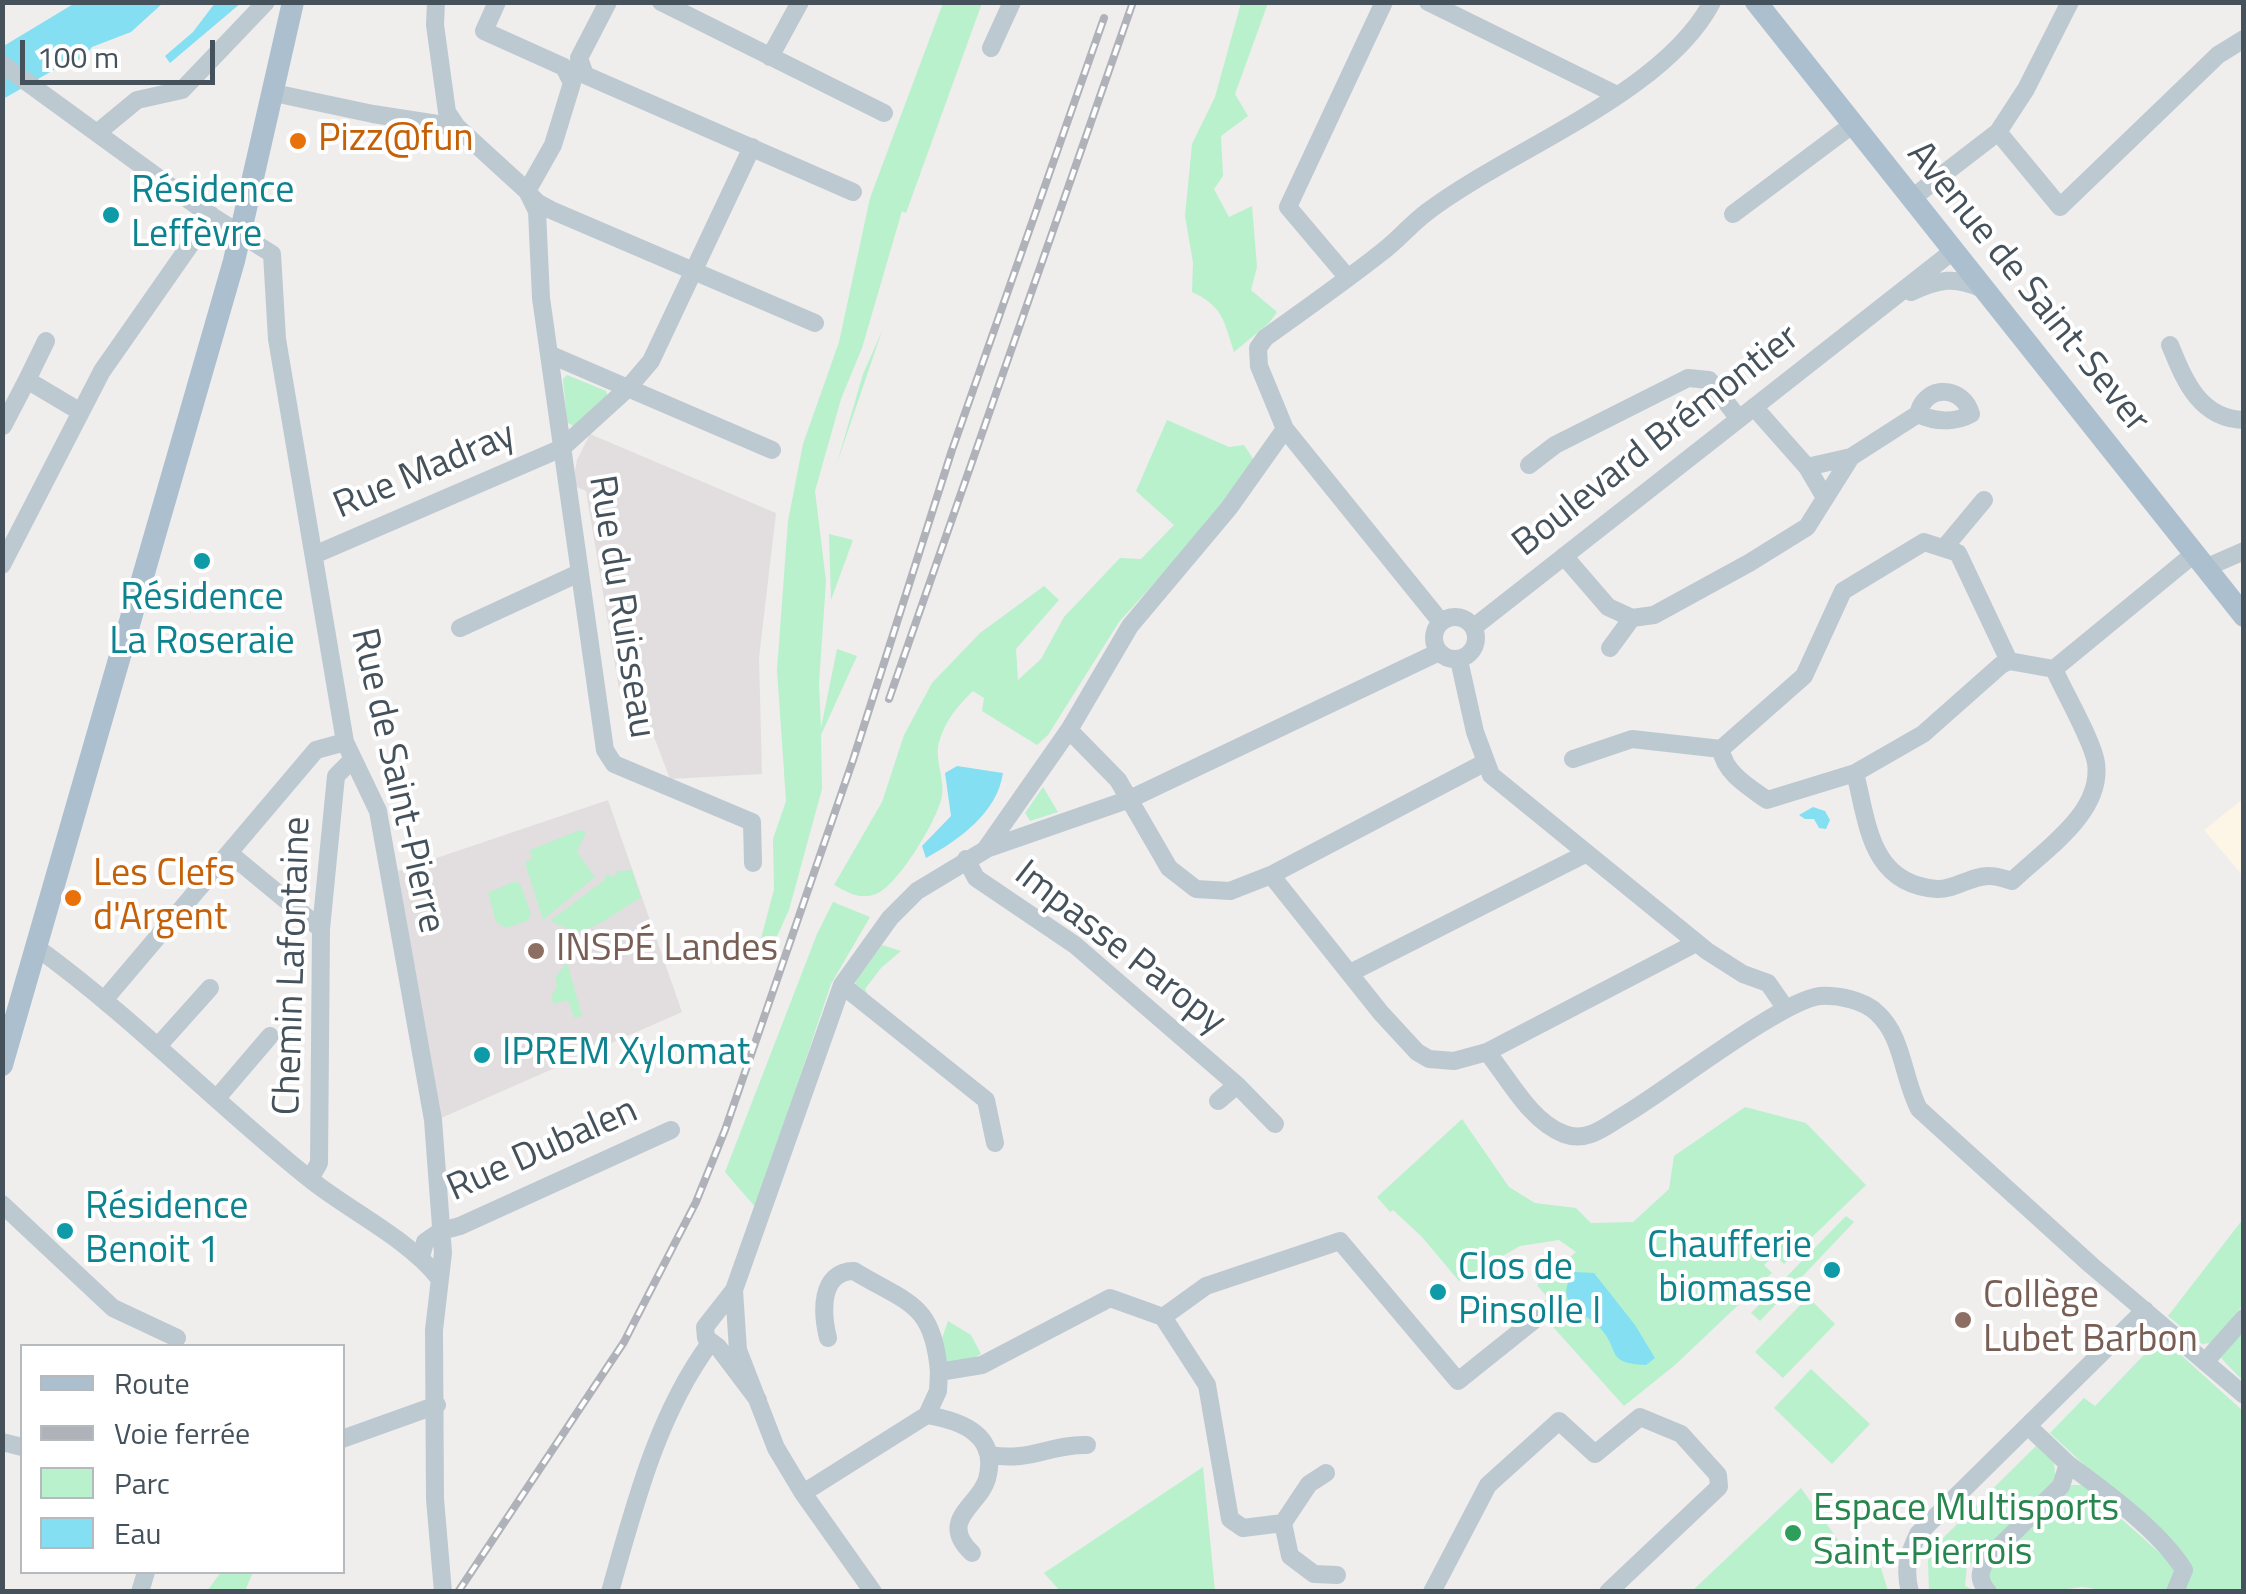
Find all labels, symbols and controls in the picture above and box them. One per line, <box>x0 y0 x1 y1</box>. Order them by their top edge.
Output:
scale bar <box>25 20 220 82</box>
text: 100 m <box>37 34 119 80</box>
place label: Pizz@fun <box>318 118 474 164</box>
marker: Pizz@fun <box>287 130 309 152</box>
street label: Avenue de Saint-Sever <box>1896 133 2158 443</box>
place label: Résidence Leffèvre <box>131 170 294 260</box>
marker: Résidence Leffèvre <box>100 204 122 226</box>
street label: Boulevard Brémontier <box>1505 316 1809 568</box>
street label: Rue Madray <box>328 413 522 531</box>
street label: Rue du Ruisseau <box>577 472 663 742</box>
marker: Résidence La Roseraie <box>191 550 213 572</box>
place label: Résidence La Roseraie <box>109 577 295 666</box>
street label: Rue de Saint-Pierre <box>339 624 453 938</box>
street label: Chemin Lafontaine <box>266 816 322 1116</box>
street label: Impasse Paropy <box>1004 852 1234 1046</box>
place label: Les Clefs d'Argent <box>93 853 235 942</box>
marker: Les Clefs d'Argent <box>62 887 84 909</box>
place label: INSPÉ Landes <box>556 928 778 974</box>
marker: INSPÉ Landes <box>525 940 547 962</box>
place label: IPREM Xylomat <box>502 1032 750 1078</box>
marker: IPREM Xylomat <box>471 1044 493 1066</box>
street label: Rue Dubalen <box>441 1089 645 1213</box>
place label: Résidence Benoit 1 <box>85 1186 248 1276</box>
marker: Résidence Benoit 1 <box>54 1220 76 1242</box>
place label: Chaufferie biomasse <box>1647 1225 1812 1314</box>
place label: Clos de Pinsolle I <box>1458 1247 1601 1336</box>
marker: Chaufferie biomasse <box>1821 1259 1843 1281</box>
place label: Collège Lubet Barbon <box>1983 1275 2198 1365</box>
marker: Clos de Pinsolle I <box>1427 1281 1449 1303</box>
marker: Collège Lubet Barbon <box>1952 1309 1974 1331</box>
legend <box>20 1344 345 1574</box>
text: Route <box>114 1360 190 1406</box>
text: Voie ferrée <box>114 1410 250 1456</box>
text: Parc <box>114 1460 170 1506</box>
place label: Espace Multisports Saint-Pierrois <box>1813 1488 2119 1578</box>
text: Eau <box>114 1510 162 1556</box>
marker: Espace Multisports Saint-Pierrois <box>1782 1522 1804 1544</box>

